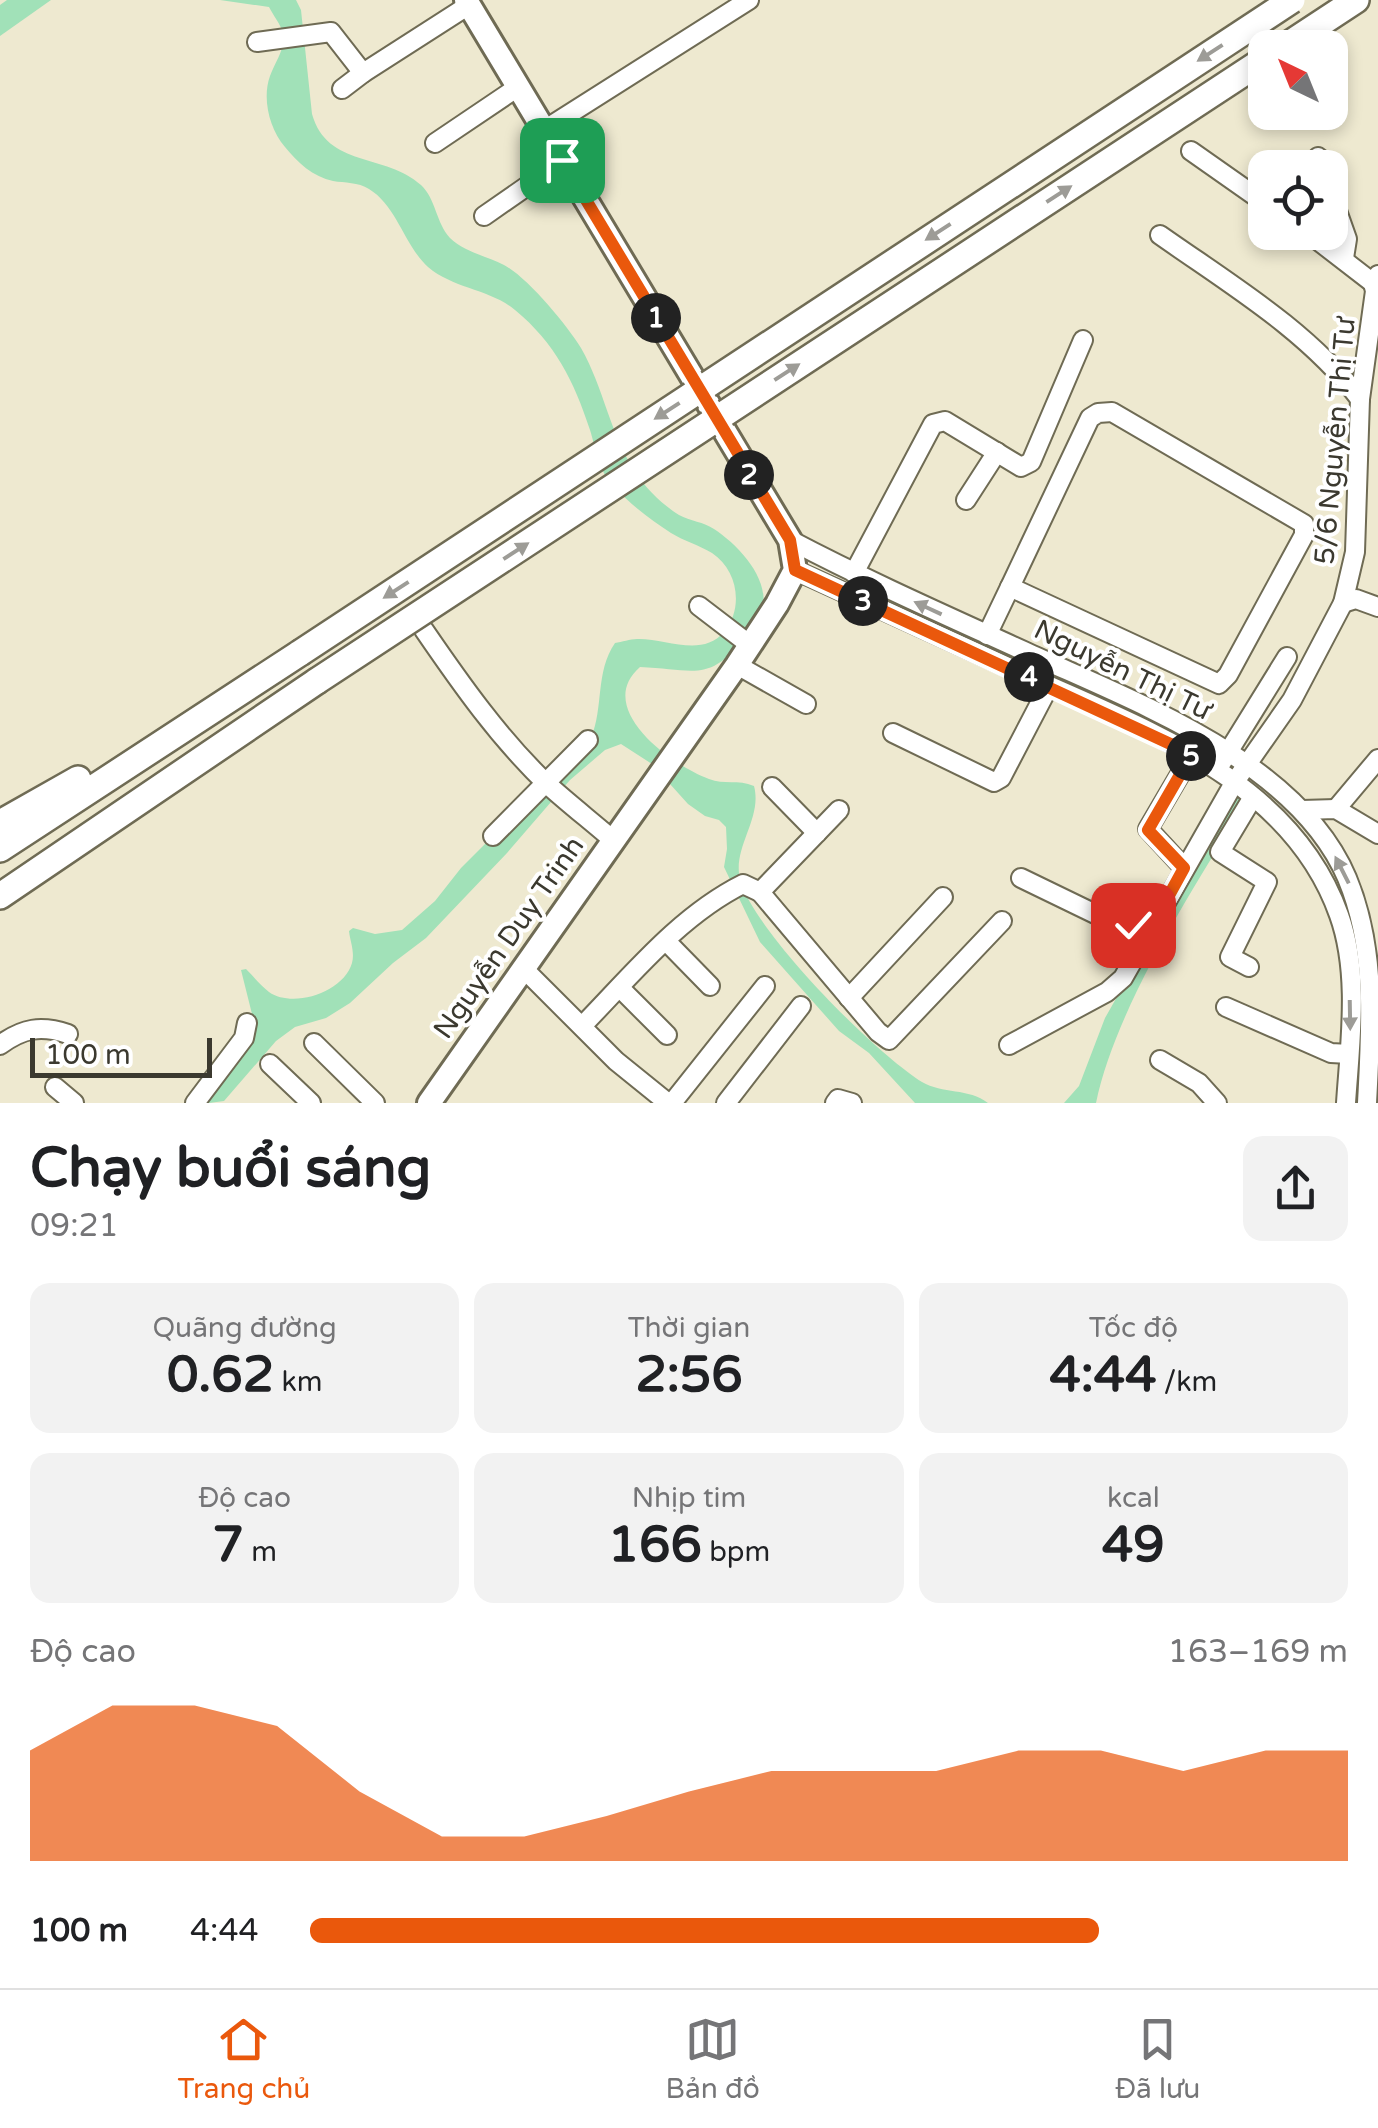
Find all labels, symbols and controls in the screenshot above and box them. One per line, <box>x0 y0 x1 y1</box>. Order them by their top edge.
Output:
north arrow <box>1248 30 1348 130</box>
map controls <box>1248 30 1348 250</box>
one-way arrow <box>1196 44 1224 62</box>
pin <box>520 118 605 203</box>
icon: arrive <box>535 133 590 188</box>
button: locate <box>1248 150 1348 250</box>
one-way arrow <box>1045 185 1073 204</box>
one-way arrow <box>925 222 952 241</box>
pin: 1 <box>631 293 681 343</box>
text: 1 <box>647 301 665 335</box>
street label: 5/6 Nguyễn Thị Tư <box>1307 315 1363 566</box>
one-way arrow <box>774 364 801 382</box>
one-way arrow <box>653 401 681 420</box>
pin: 2 <box>724 450 774 500</box>
text: 2 <box>740 458 758 492</box>
one-way arrow <box>502 542 529 560</box>
pin: 3 <box>838 576 888 626</box>
one-way arrow <box>382 580 409 598</box>
text: 3 <box>854 584 872 618</box>
one-way arrow <box>913 599 942 616</box>
street label: Nguyễn Thị Tư <box>1028 612 1218 728</box>
pin: 4 <box>1004 652 1054 702</box>
text: 4 <box>1020 660 1038 694</box>
pin: 5 <box>1166 731 1216 781</box>
text: 5 <box>1182 739 1200 773</box>
street label: Nguyễn Duy Trinh <box>426 830 591 1045</box>
one-way arrow <box>1334 856 1351 885</box>
pin <box>1091 883 1176 968</box>
icon: check <box>1106 898 1161 953</box>
one-way arrow <box>1343 999 1359 1031</box>
scale bar <box>30 1033 212 1078</box>
text: 100 m <box>45 1038 131 1072</box>
text: Chạy buổi sáng <box>30 1136 431 1202</box>
button: share <box>1243 1136 1348 1241</box>
text: 09:21 <box>30 1207 119 1245</box>
text: Quãng đường <box>153 1311 337 1345</box>
text: Thời gian <box>628 1311 750 1345</box>
text: Tốc độ <box>1089 1311 1178 1345</box>
text: 0.62 <box>167 1345 274 1405</box>
text: 2:56 <box>635 1345 743 1405</box>
text: 4:44 <box>1049 1345 1157 1405</box>
text: km <box>274 1365 322 1399</box>
text: /km <box>1157 1365 1217 1399</box>
text: Độ cao <box>198 1481 291 1515</box>
text: Nhịp tim <box>632 1481 746 1515</box>
text: kcal <box>1107 1481 1160 1515</box>
text: 7 <box>212 1515 244 1575</box>
text: 166 <box>608 1515 702 1575</box>
text: 49 <box>1102 1515 1165 1575</box>
text: m <box>244 1535 277 1569</box>
text: bpm <box>702 1535 770 1569</box>
text: Độ cao <box>30 1633 136 1671</box>
text: 163–169 m <box>1168 1633 1348 1671</box>
text: 100 m <box>30 1912 128 1950</box>
text: 4:44 <box>190 1912 259 1950</box>
tab: Trang chủ <box>178 2012 310 2106</box>
tab: Bản đồ <box>666 2012 760 2106</box>
tab: Đã lưu <box>1115 2012 1200 2106</box>

